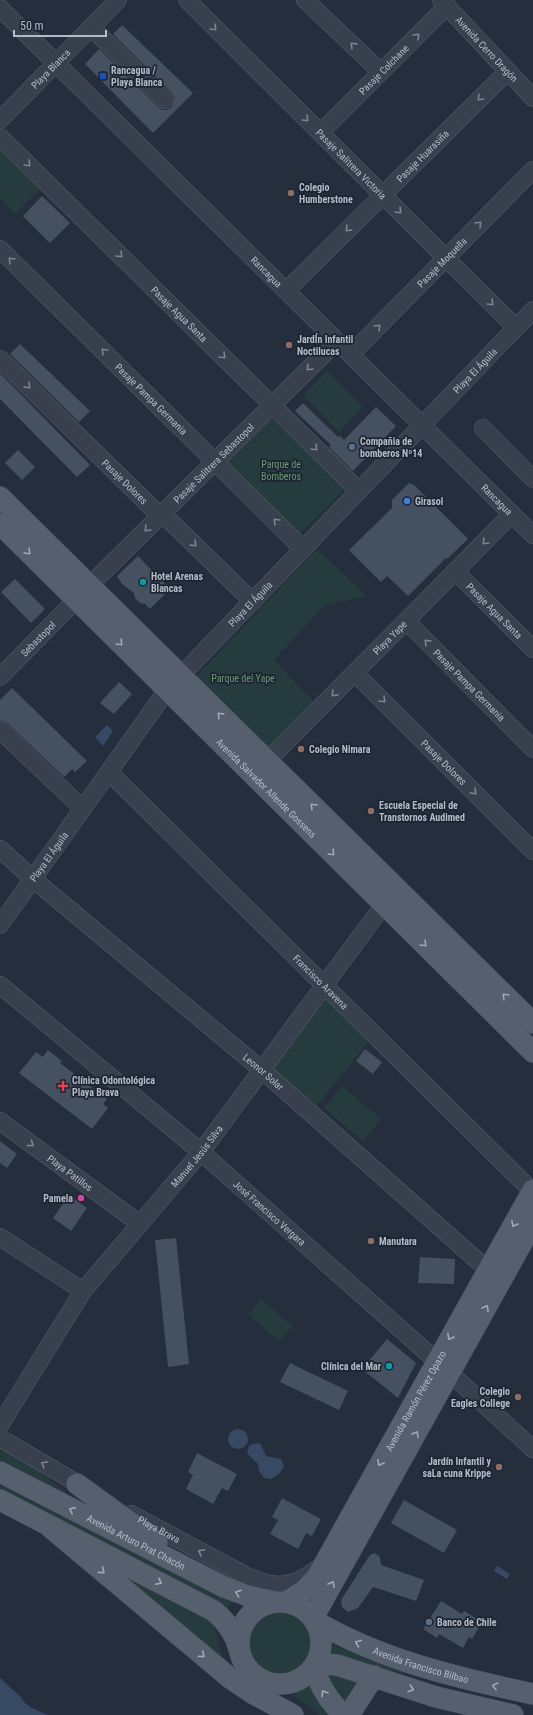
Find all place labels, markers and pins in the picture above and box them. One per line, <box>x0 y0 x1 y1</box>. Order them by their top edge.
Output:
place label: Rancagua / Playa Blanca <box>111 65 163 88</box>
marker: Rancagua / Playa Blanca <box>98 71 108 81</box>
place label: Colegio Humberstone <box>299 182 353 205</box>
marker: Colegio Humberstone <box>286 188 296 198</box>
place label: JardÍn Infantil Noctilucas <box>297 333 353 357</box>
marker: JardÍn Infantil Noctilucas <box>284 340 294 350</box>
place label: Compañia de bomberos Nº14 <box>360 436 422 459</box>
marker: Compañia de bomberos Nº14 <box>347 442 357 452</box>
marker: Girasol <box>402 496 412 506</box>
place label: Girasol <box>415 496 443 507</box>
place label: Hotel Arenas Blancas <box>151 571 203 594</box>
marker: Hotel Arenas Blancas <box>138 577 148 587</box>
marker: Colegio Nimara <box>296 744 306 754</box>
place label: Colegio Nimara <box>309 744 371 755</box>
place label: Escuela Especial de Transtornos Audimed <box>379 800 465 823</box>
marker: Escuela Especial de Transtornos Audimed <box>366 806 376 816</box>
place label: Clínica Odontológica Playa Brava <box>72 1075 155 1098</box>
marker: Clínica Odontológica Playa Brava <box>57 1080 69 1092</box>
place label: Pamela <box>43 1193 73 1204</box>
marker: Pamela <box>76 1193 86 1203</box>
marker: Manutara <box>366 1236 376 1246</box>
place label: Manutara <box>379 1236 417 1247</box>
place label: Clínica del Mar <box>321 1361 382 1372</box>
marker: Clínica del Mar <box>384 1361 394 1371</box>
place label: Colegio Eagles College <box>451 1386 510 1409</box>
marker: Colegio Eagles College <box>513 1392 523 1402</box>
place label: Jardín Infantil y saLa cuna Krippe <box>422 1456 492 1479</box>
marker: Jardín Infantil y saLa cuna Krippe <box>494 1462 504 1472</box>
marker: Banco de Chile <box>424 1617 434 1627</box>
place label: Banco de Chile <box>437 1617 497 1628</box>

